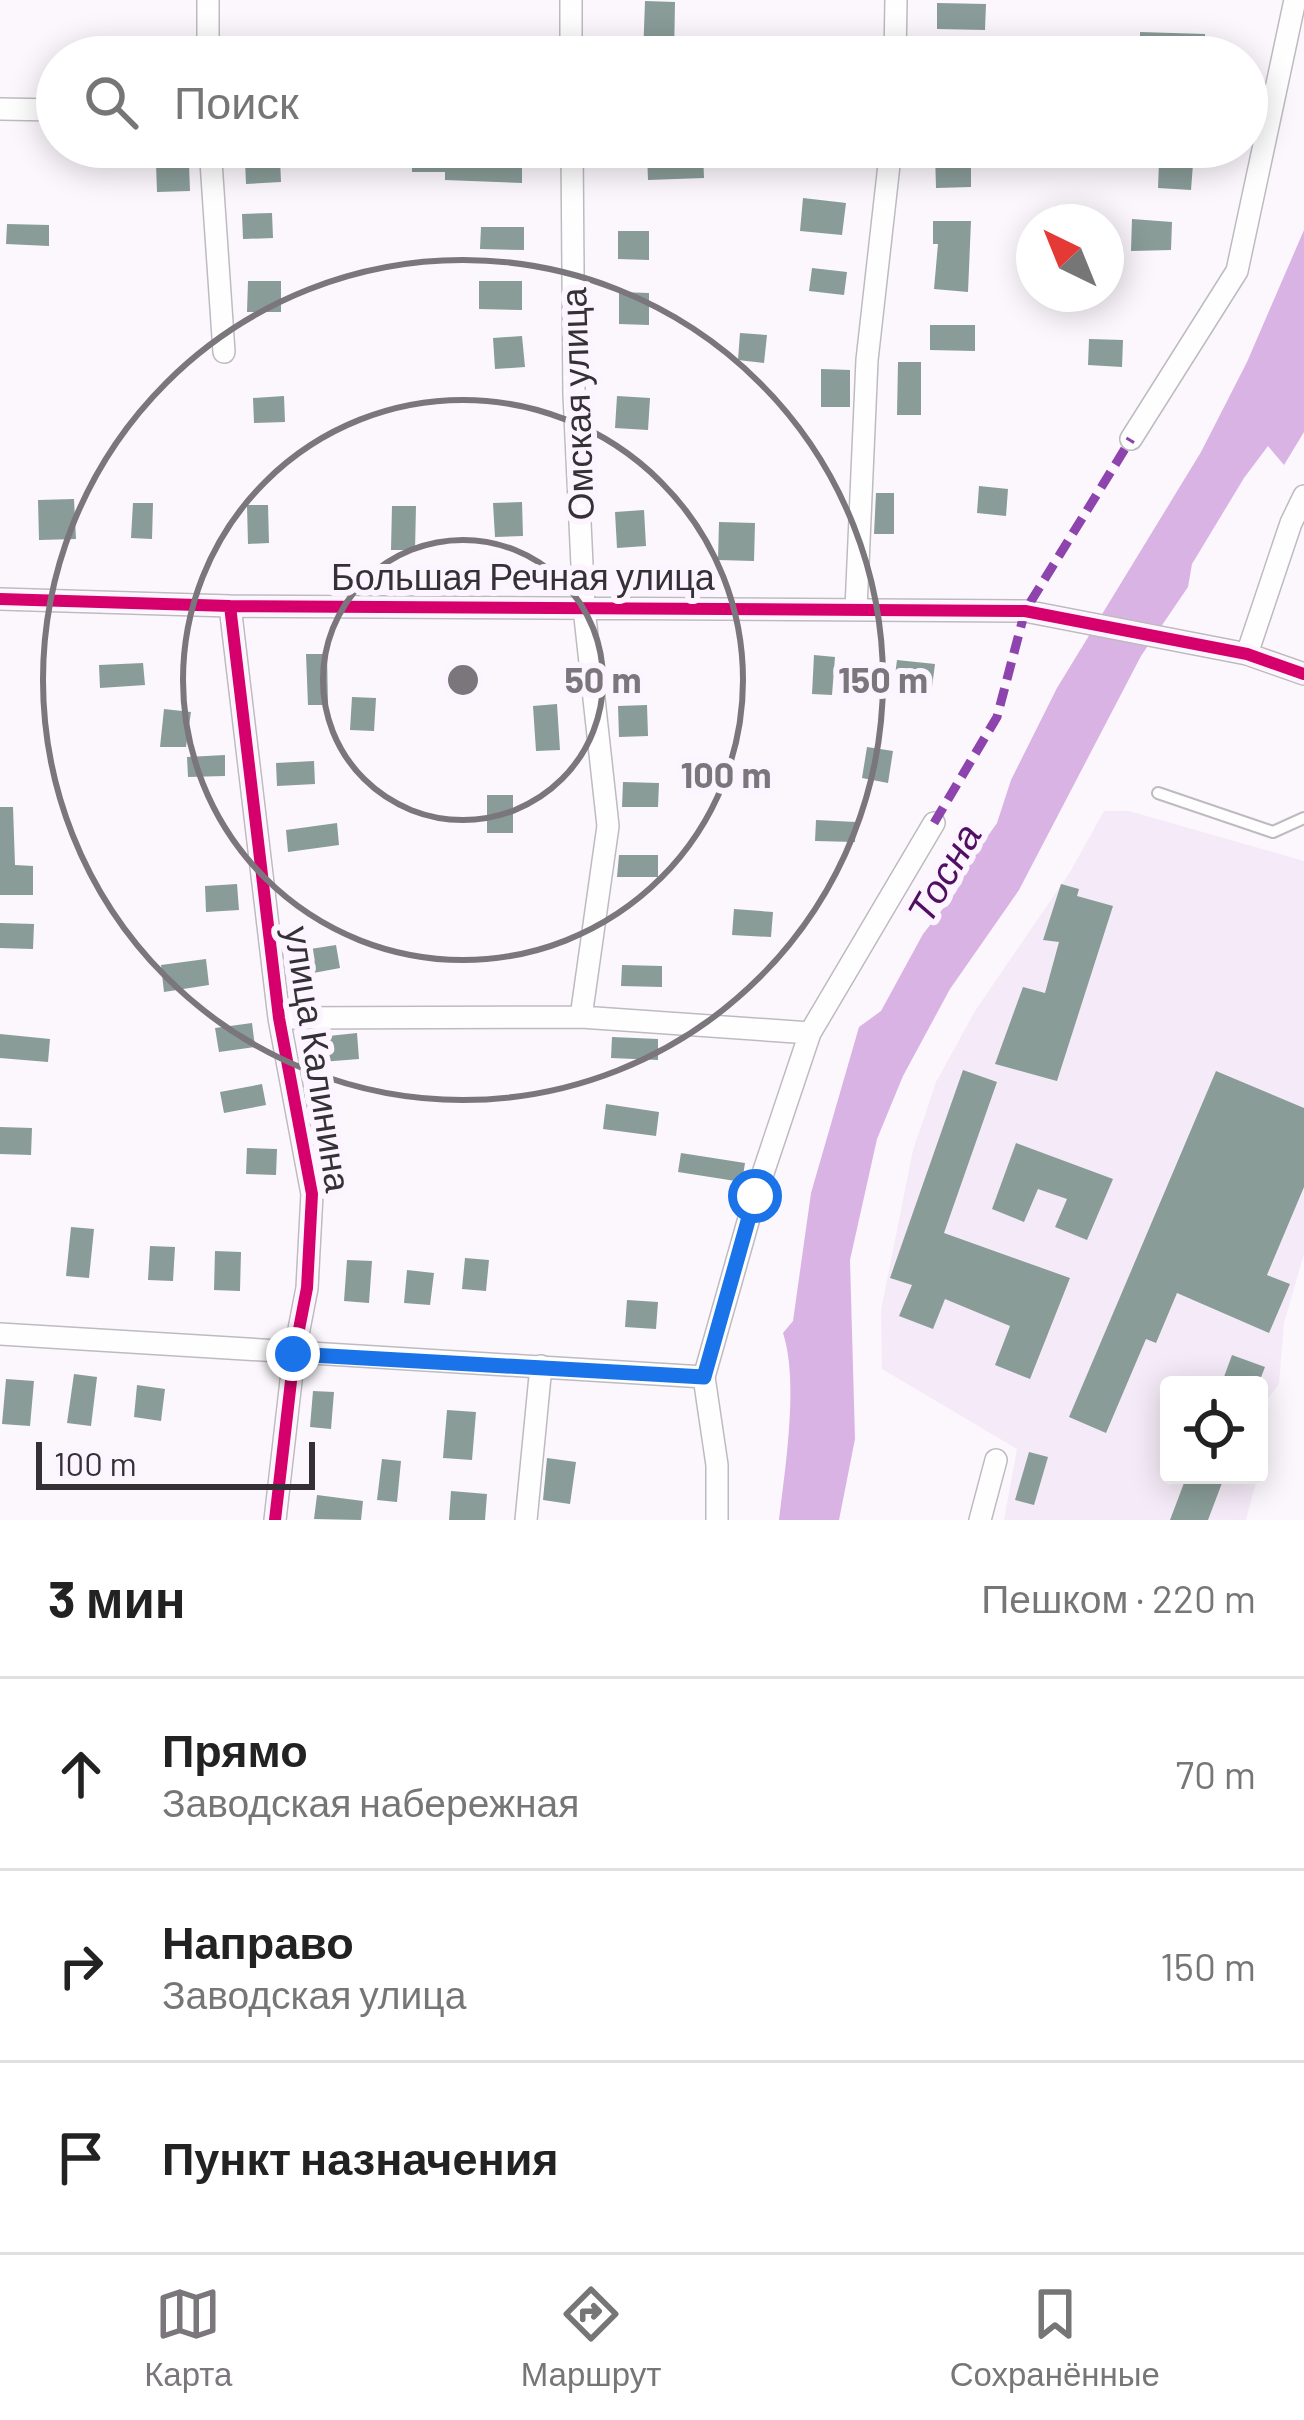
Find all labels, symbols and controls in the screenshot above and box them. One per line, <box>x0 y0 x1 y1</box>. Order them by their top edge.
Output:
search box <box>36 36 1268 168</box>
icon: search <box>78 69 144 135</box>
text: Поиск <box>174 74 299 128</box>
north arrow <box>1016 204 1124 312</box>
street label: Омская улица <box>550 286 602 521</box>
street label: Большая Речная улица <box>331 554 716 598</box>
text: 50 m <box>564 657 642 700</box>
text: 150 m <box>838 657 928 700</box>
centre of rings <box>442 659 484 701</box>
text: 100 m <box>680 752 772 795</box>
water label: Тосна <box>896 814 990 930</box>
street label: улица Калинина <box>276 923 362 1196</box>
route start <box>728 1169 782 1223</box>
route end <box>266 1327 320 1381</box>
map controls <box>1160 1376 1268 1484</box>
button: locate <box>1160 1376 1268 1484</box>
scale bar <box>36 1436 315 1489</box>
text: 100 m <box>54 1443 137 1483</box>
text: 3 мин <box>48 1567 186 1628</box>
text: Пешком · 220 m <box>981 1574 1256 1621</box>
text: Прямо <box>162 1722 308 1776</box>
icon: ahead <box>48 1741 114 1807</box>
text: 70 m <box>1175 1750 1256 1797</box>
text: Заводская набережная <box>162 1778 579 1825</box>
text: Направо <box>162 1914 354 1968</box>
icon: right <box>48 1933 114 1999</box>
text: 150 m <box>1160 1942 1256 1989</box>
text: Заводская улица <box>162 1970 466 2017</box>
icon: arrive <box>48 2125 114 2191</box>
text: Пункт назначения <box>162 2130 559 2184</box>
tab: Карта <box>144 2281 232 2394</box>
tab: Маршрут <box>521 2281 661 2394</box>
tab: Сохранённые <box>950 2281 1160 2394</box>

